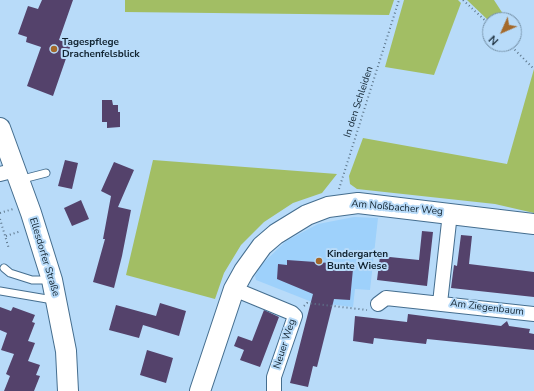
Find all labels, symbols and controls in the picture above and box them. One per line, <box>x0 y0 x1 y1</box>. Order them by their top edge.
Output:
north arrow <box>482 12 522 52</box>
text: N <box>486 32 502 48</box>
place label: Tagespflege Drachenfelsblick <box>62 37 140 60</box>
marker: Tagespflege Drachenfelsblick <box>49 44 59 54</box>
street label: In den Schleiden <box>342 65 376 139</box>
street label: Am Noßbacher Weg <box>351 198 443 218</box>
street label: Ellesdorfer Straße <box>26 216 62 298</box>
place label: Kindergarten Bunte Wiese <box>327 249 388 272</box>
marker: Kindergarten Bunte Wiese <box>314 256 324 266</box>
street label: Am Ziegenbaum <box>449 298 525 318</box>
street label: Neuer Weg <box>271 318 299 370</box>

